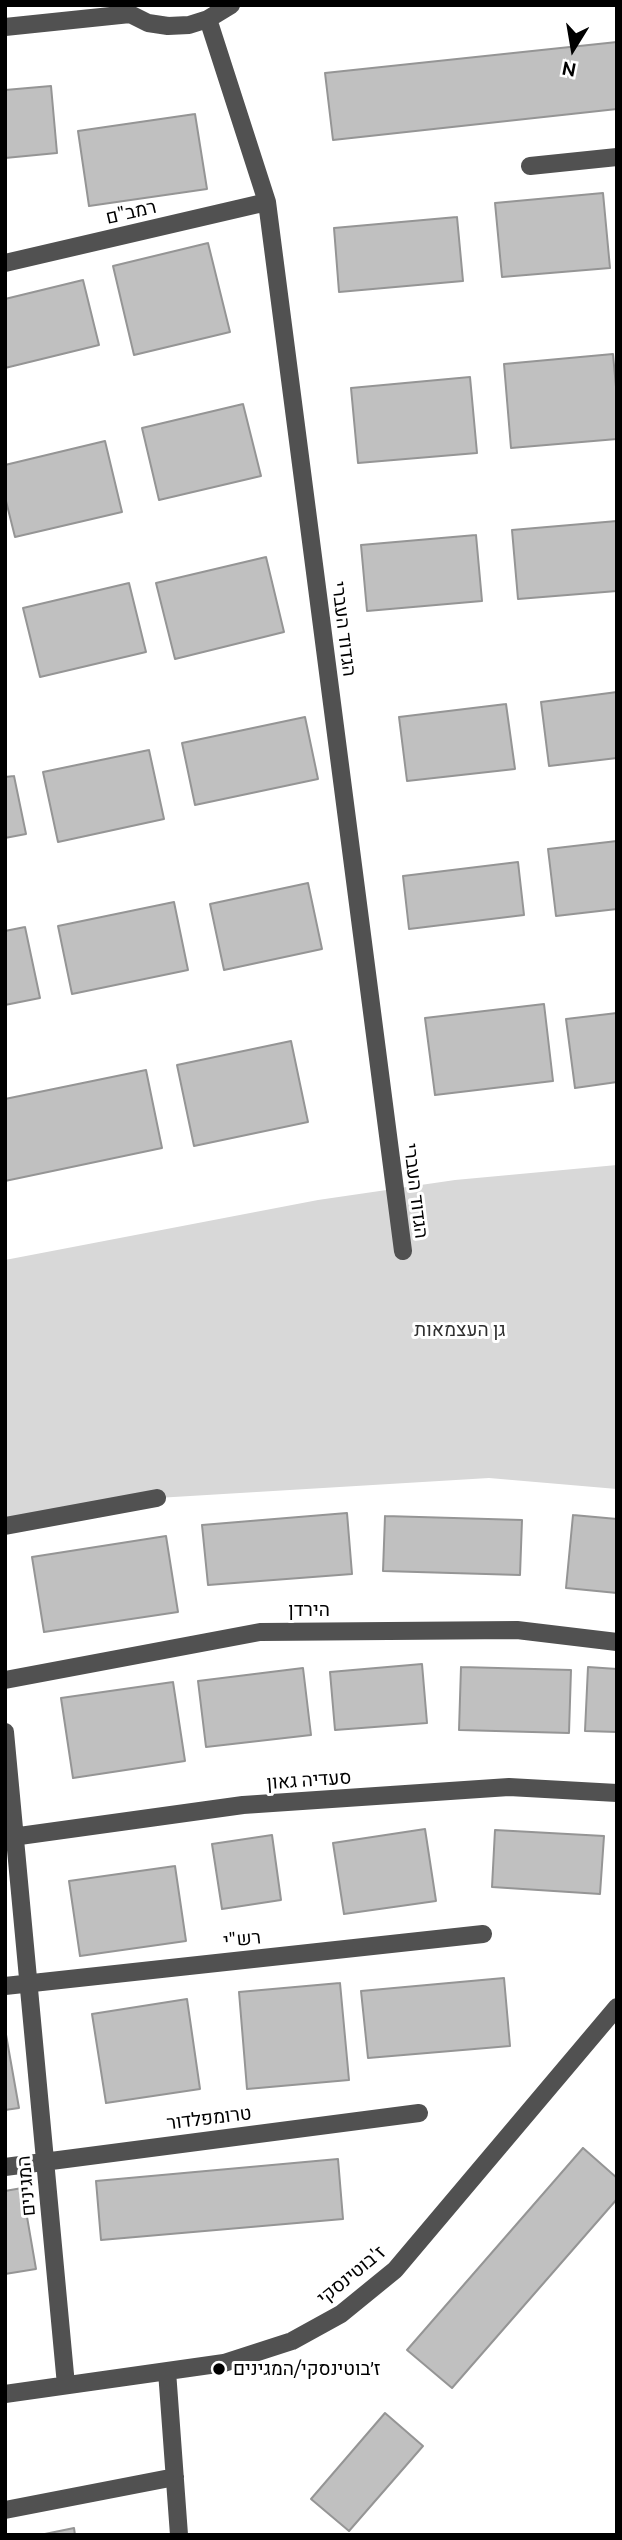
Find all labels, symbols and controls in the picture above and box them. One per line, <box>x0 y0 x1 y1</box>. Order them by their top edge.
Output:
north arrow <box>538 14 608 84</box>
text: N <box>560 57 578 82</box>
street label: רמב"ם <box>104 195 158 229</box>
street label: הגדוד העברי <box>327 580 361 678</box>
street label: הגדוד העברי <box>399 1142 433 1240</box>
park label: גן העצמאות <box>414 1319 506 1341</box>
street label: הירדן <box>288 1599 330 1621</box>
street label: סעדיה גאון <box>266 1766 352 1794</box>
street label: רש"י <box>222 1926 262 1952</box>
street label: טרומפלדור <box>165 2101 253 2135</box>
street label: המגינים <box>12 2155 40 2217</box>
street label: ז'בוטינסקי <box>312 2241 390 2309</box>
place label: ז׳בוטינסקי/המגינים <box>233 2358 380 2380</box>
marker: ז׳בוטינסקי/המגינים <box>211 2361 227 2377</box>

